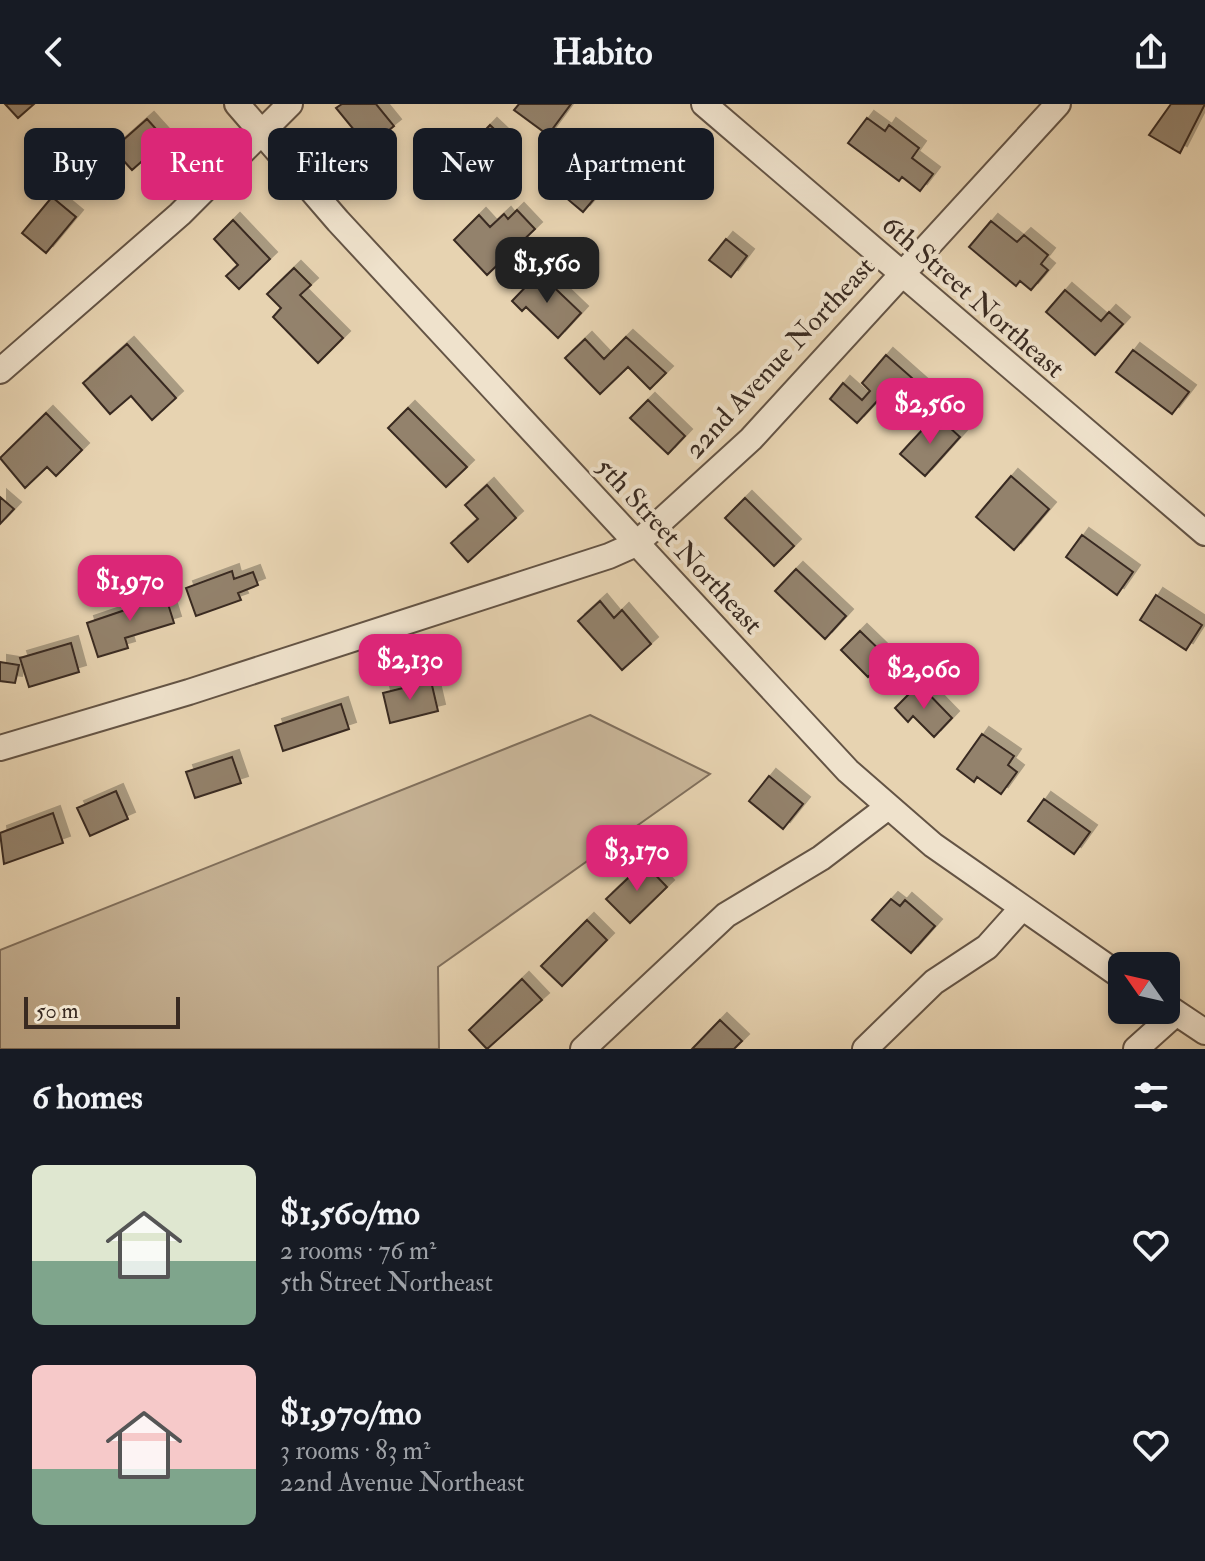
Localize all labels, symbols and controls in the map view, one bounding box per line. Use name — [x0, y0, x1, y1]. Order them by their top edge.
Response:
icon: back — [32, 30, 76, 74]
text: Habito — [552, 30, 653, 75]
icon: share — [1129, 30, 1173, 74]
chip: Buy — [24, 128, 125, 200]
chip: Rent — [141, 128, 252, 200]
chip: Filters — [268, 128, 397, 200]
chip: New — [413, 128, 522, 200]
chip: Apartment — [538, 128, 714, 200]
street label: 6th Street Northeast — [874, 208, 1072, 386]
pin: $1,560 — [482, 237, 612, 305]
text: $1,560 — [513, 247, 581, 279]
street label: 22nd Avenue Northeast — [677, 250, 883, 466]
pin: $2,560 — [865, 378, 995, 446]
text: $2,560 — [894, 388, 966, 420]
street label: 5th Street Northeast — [588, 450, 770, 642]
pin: $1,970 — [65, 555, 195, 623]
text: $1,970 — [96, 565, 164, 597]
pin: $2,130 — [345, 634, 475, 702]
pin: $2,060 — [859, 643, 989, 711]
text: $2,130 — [377, 644, 443, 676]
text: $2,060 — [887, 653, 961, 685]
pin: $3,170 — [572, 825, 702, 893]
text: $3,170 — [604, 835, 670, 867]
north arrow — [1108, 952, 1180, 1024]
map controls — [1108, 952, 1180, 1024]
scale bar — [24, 993, 180, 1029]
text: 50 m — [36, 997, 78, 1025]
icon: filters — [1129, 1075, 1173, 1119]
text: 6 homes — [32, 1076, 143, 1119]
text: $1,560/mo — [280, 1192, 420, 1235]
icon: home — [96, 1197, 192, 1293]
icon: heart — [1129, 1223, 1173, 1267]
text: 2 rooms · 76 m² — [280, 1235, 436, 1267]
text: 5th Street Northeast — [280, 1267, 493, 1299]
text: $1,970/mo — [280, 1392, 421, 1435]
icon: home — [96, 1397, 192, 1493]
icon: heart — [1129, 1423, 1173, 1467]
text: 3 rooms · 83 m² — [280, 1435, 430, 1467]
text: 22nd Avenue Northeast — [280, 1467, 525, 1499]

